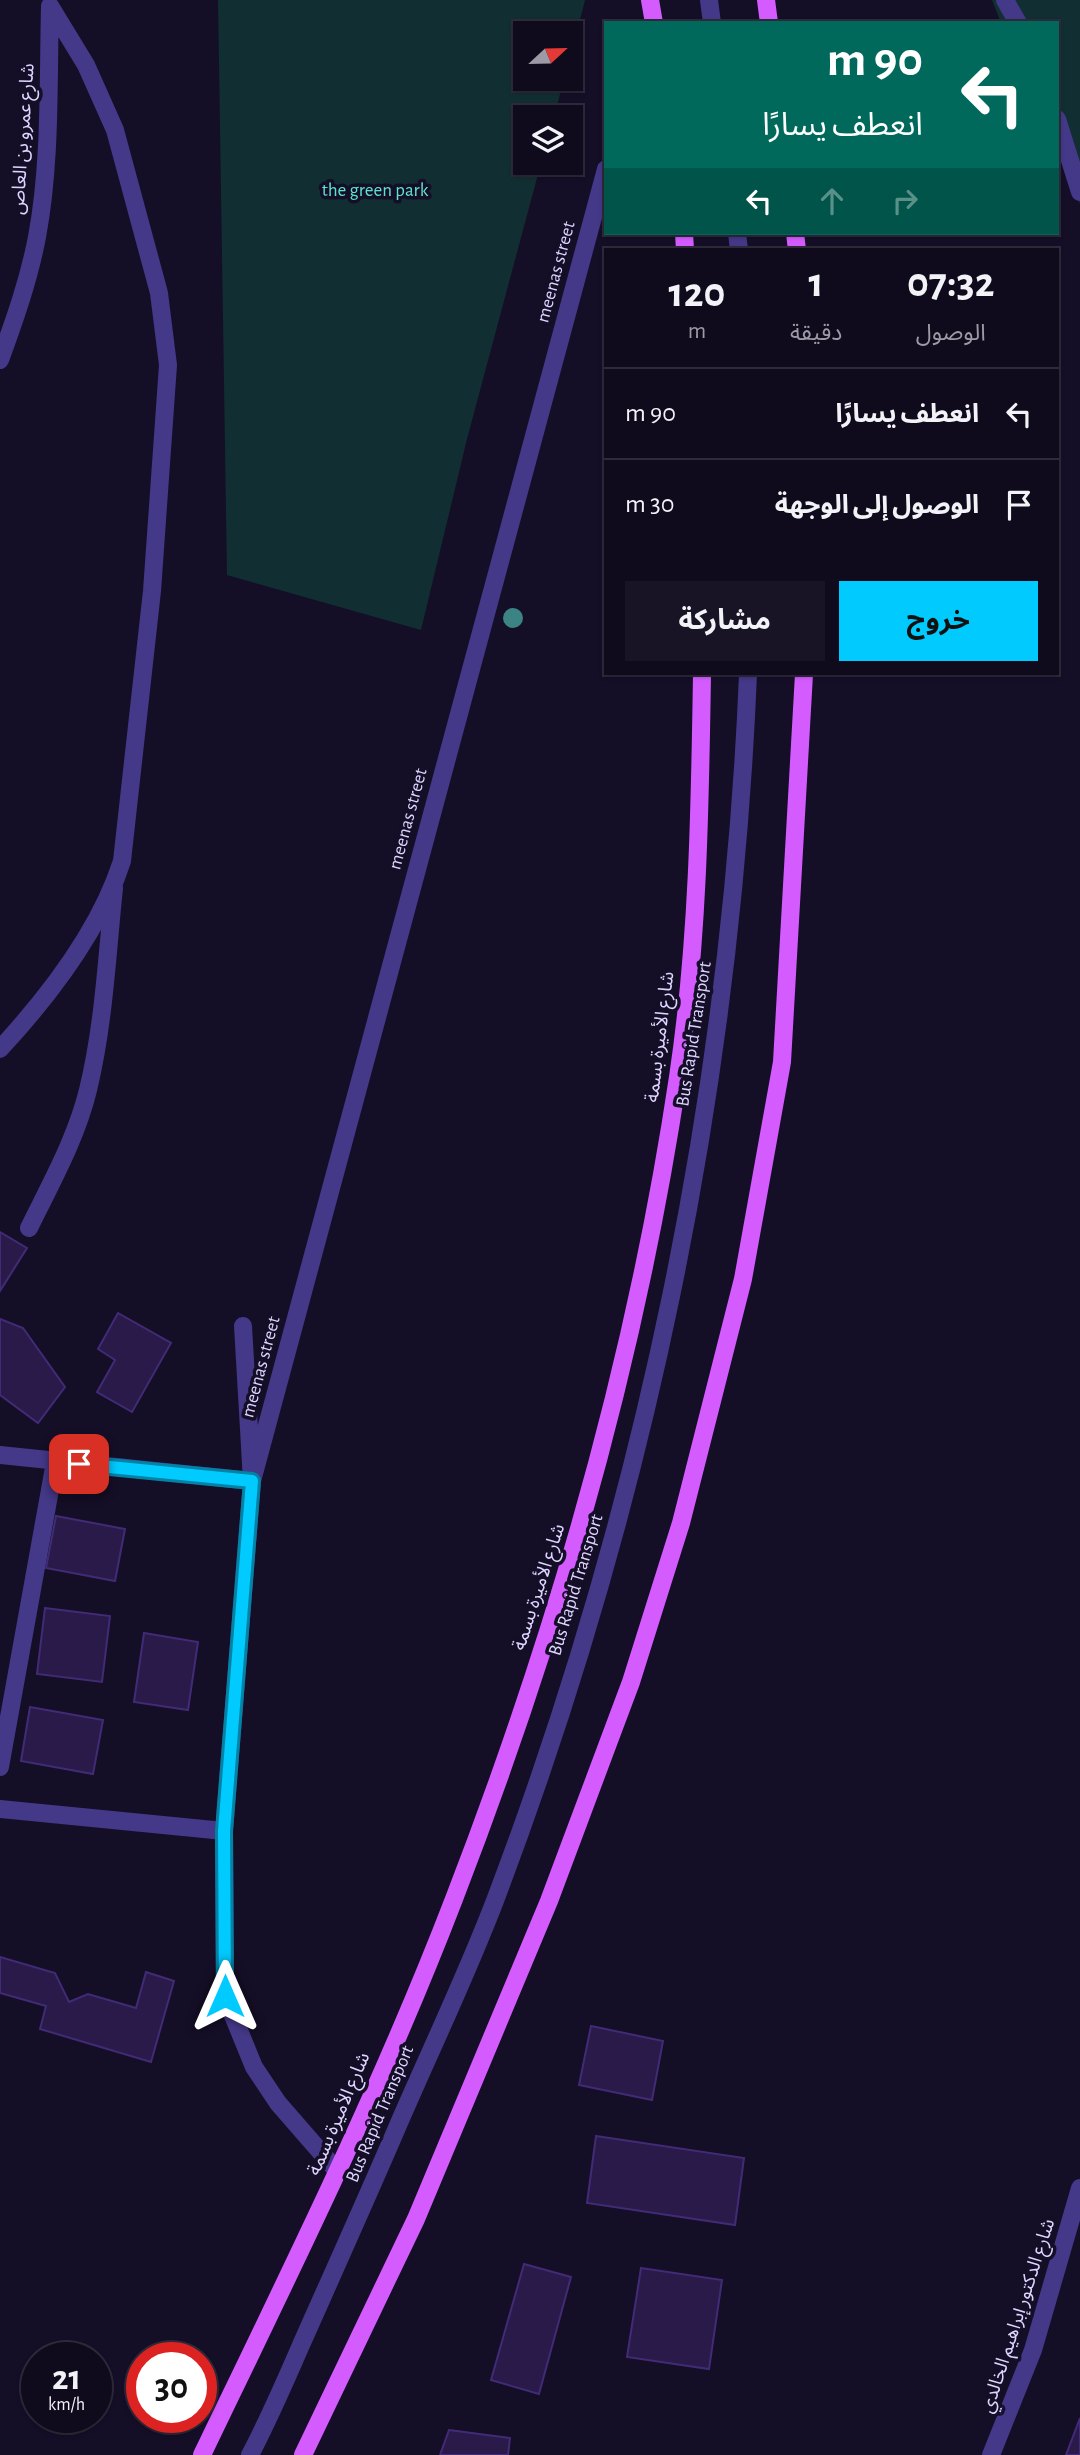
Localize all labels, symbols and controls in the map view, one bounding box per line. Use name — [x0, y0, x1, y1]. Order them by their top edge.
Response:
north arrow — [513, 21, 583, 91]
map controls — [513, 21, 583, 175]
text: 90 m — [827, 36, 923, 85]
icon: left — [947, 49, 1038, 140]
street label: شارع عمرو بن العاص — [8, 63, 41, 216]
button: layers — [513, 105, 583, 175]
text: انعطف يسارًا — [762, 109, 923, 141]
park label: the green park — [322, 181, 429, 200]
icon: left — [740, 182, 778, 220]
icon: ahead — [813, 182, 851, 220]
icon: right — [886, 182, 924, 220]
street label: meenas street — [533, 219, 579, 325]
text: 1 — [809, 262, 824, 304]
text: 07:32 — [907, 262, 994, 304]
text: 120 — [669, 272, 725, 314]
text: m — [688, 320, 706, 343]
text: دقيقة — [790, 322, 842, 345]
text: الوصول — [916, 322, 986, 345]
icon: left — [1000, 395, 1038, 433]
text: 90 m — [625, 400, 676, 426]
text: انعطف يسارًا — [835, 401, 979, 427]
icon: arrive — [1000, 486, 1038, 524]
text: 30 m — [625, 491, 675, 517]
text: الوصول إلى الوجهة — [775, 492, 979, 518]
button: مشاركة — [625, 581, 825, 661]
button: خروج — [839, 581, 1038, 661]
street label: meenas street — [385, 766, 431, 872]
street label: Bus Rapid Transport — [673, 960, 715, 1108]
street label: شارع الأميرة بسمة — [642, 970, 680, 1104]
street label: meenas street — [238, 1314, 284, 1420]
pin — [49, 1434, 109, 1494]
icon: arrive — [60, 1445, 98, 1483]
street label: Bus Rapid Transport — [545, 1512, 607, 1658]
street label: شارع الأميرة بسمة — [509, 1521, 571, 1654]
position arrow — [188, 1959, 262, 2033]
street label: Bus Rapid Transport — [343, 2043, 417, 2185]
street label: شارع الأميرة بسمة — [304, 2049, 376, 2180]
street label: شارع الدكتور إبراهيم الخالدي — [978, 2216, 1063, 2417]
speed limit sign: 30 — [126, 2342, 217, 2433]
text: 21 — [52, 2361, 81, 2396]
text: km/h — [48, 2396, 85, 2414]

